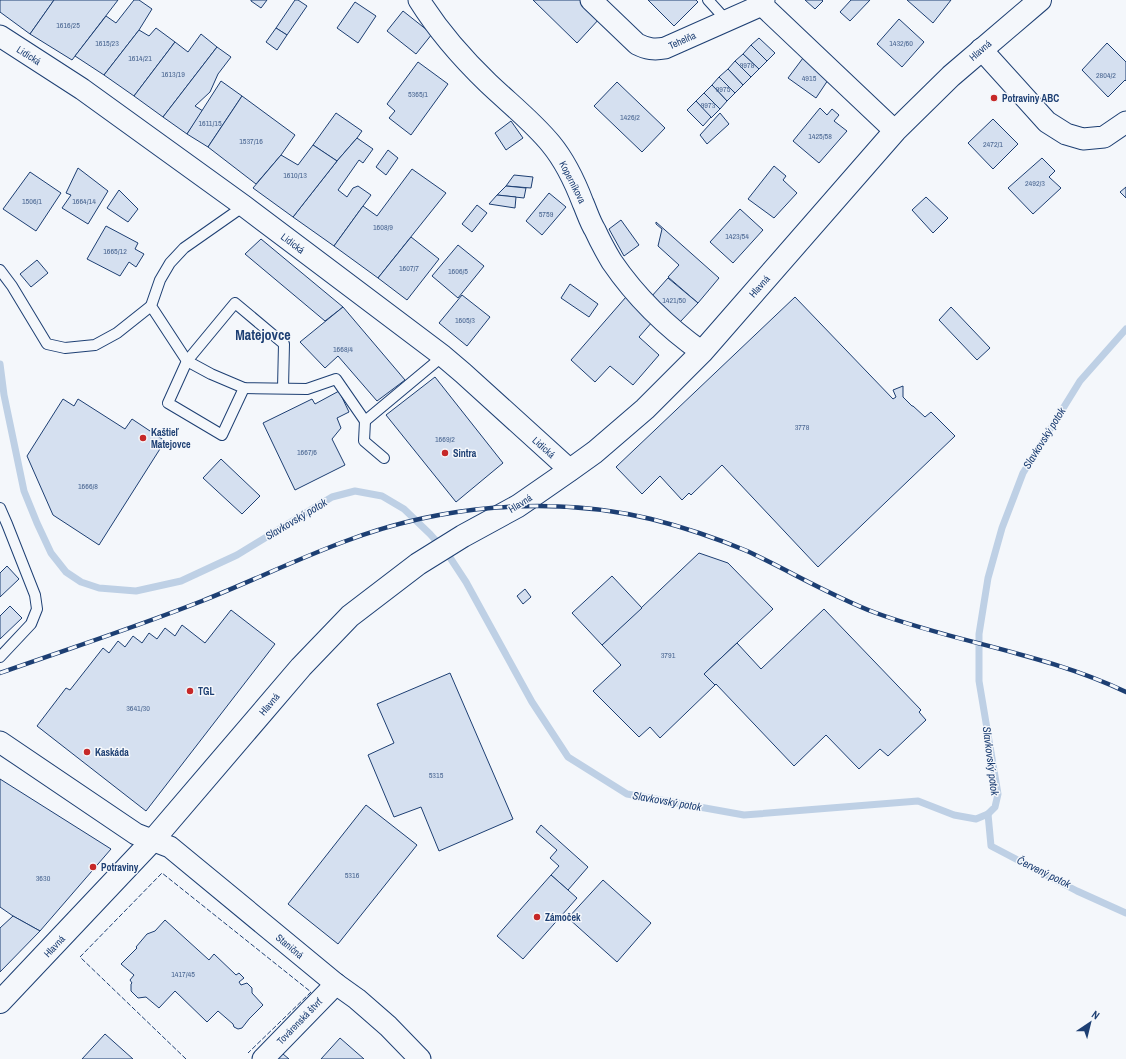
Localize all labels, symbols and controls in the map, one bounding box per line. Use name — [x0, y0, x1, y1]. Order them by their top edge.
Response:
house number: 1616/25 — [56, 20, 80, 30]
street label: Tehelňa — [666, 29, 698, 52]
street label: Hlavná — [966, 37, 995, 64]
house number: 1615/23 — [95, 38, 119, 48]
house number: 1432/60 — [889, 38, 913, 48]
street label: Lidická — [14, 43, 44, 68]
house number: 1614/21 — [128, 53, 152, 63]
house number: 9978 — [740, 60, 755, 70]
house number: 1613/19 — [161, 69, 185, 79]
house number: 2804/2 — [1096, 70, 1116, 80]
house number: 4915 — [802, 73, 817, 83]
house number: 9975 — [716, 84, 731, 94]
house number: 5365/1 — [408, 89, 428, 99]
place label: Potraviny ABC — [1002, 92, 1059, 105]
marker: Potraviny ABC — [989, 93, 999, 103]
house number: 9973 — [701, 100, 716, 110]
house number: 1426/2 — [620, 112, 640, 122]
house number: 1611/15 — [198, 118, 222, 128]
house number: 1425/58 — [808, 131, 832, 141]
house number: 1537/16 — [239, 136, 263, 146]
house number: 2472/1 — [983, 139, 1003, 149]
street label: Koperníkova — [556, 159, 589, 206]
house number: 1610/13 — [283, 170, 307, 180]
house number: 2492/3 — [1025, 178, 1045, 188]
house number: 1506/1 — [22, 196, 42, 206]
house number: 1664/14 — [72, 196, 96, 206]
house number: 5759 — [539, 209, 554, 219]
house number: 1608/9 — [373, 222, 393, 232]
street label: Lidická — [278, 230, 308, 257]
house number: 1423/54 — [725, 231, 749, 241]
house number: 1665/12 — [103, 246, 127, 256]
house number: 1607/7 — [399, 263, 419, 273]
house number: 1606/5 — [448, 266, 468, 276]
street label: Hlavná — [746, 272, 773, 300]
house number: 1421/50 — [662, 295, 686, 305]
house number: 1605/3 — [455, 315, 475, 325]
district label: Matejovce — [235, 326, 291, 344]
house number: 1668/4 — [333, 344, 353, 354]
water label: Slavkovský potok — [1020, 404, 1069, 471]
house number: 3778 — [795, 422, 810, 432]
place label: Kaštieľ Matejovce — [151, 426, 191, 451]
marker: Kaštieľ Matejovce — [138, 433, 148, 443]
house number: 1669/2 — [435, 434, 455, 444]
street label: Lidická — [529, 434, 558, 461]
house number: 1667/6 — [297, 447, 317, 457]
place label: Sintra — [453, 447, 477, 460]
marker: Sintra — [440, 448, 450, 458]
house number: 1666/8 — [78, 481, 98, 491]
street label: Hlavná — [506, 491, 535, 516]
water label: Slavkovský potok — [263, 495, 330, 543]
house number: 3791 — [661, 650, 676, 660]
place label: TGL — [198, 685, 214, 698]
marker: TGL — [185, 686, 195, 696]
street label: Hlavná — [256, 690, 283, 718]
house number: 3641/30 — [126, 703, 150, 713]
water label: Slavkovský potok — [980, 726, 1002, 797]
place label: Kaskáda — [95, 746, 129, 759]
marker: Kaskáda — [82, 747, 92, 757]
house number: 5315 — [429, 770, 444, 780]
water label: Slavkovský potok — [631, 788, 703, 814]
water label: Červený potok — [1015, 853, 1074, 891]
place label: Potraviny — [101, 861, 139, 874]
marker: Potraviny — [88, 862, 98, 872]
house number: 5316 — [345, 870, 360, 880]
house number: 3630 — [36, 873, 51, 883]
place label: Zámoček — [545, 911, 581, 924]
marker: Zámoček — [532, 912, 542, 922]
street label: Staničná — [273, 931, 307, 962]
street label: Hlavná — [41, 932, 68, 960]
house number: 1417/45 — [171, 969, 195, 979]
street label: Továrenská štvrť — [274, 995, 325, 1047]
north arrow — [1070, 1003, 1110, 1043]
text: N — [1089, 1007, 1102, 1022]

